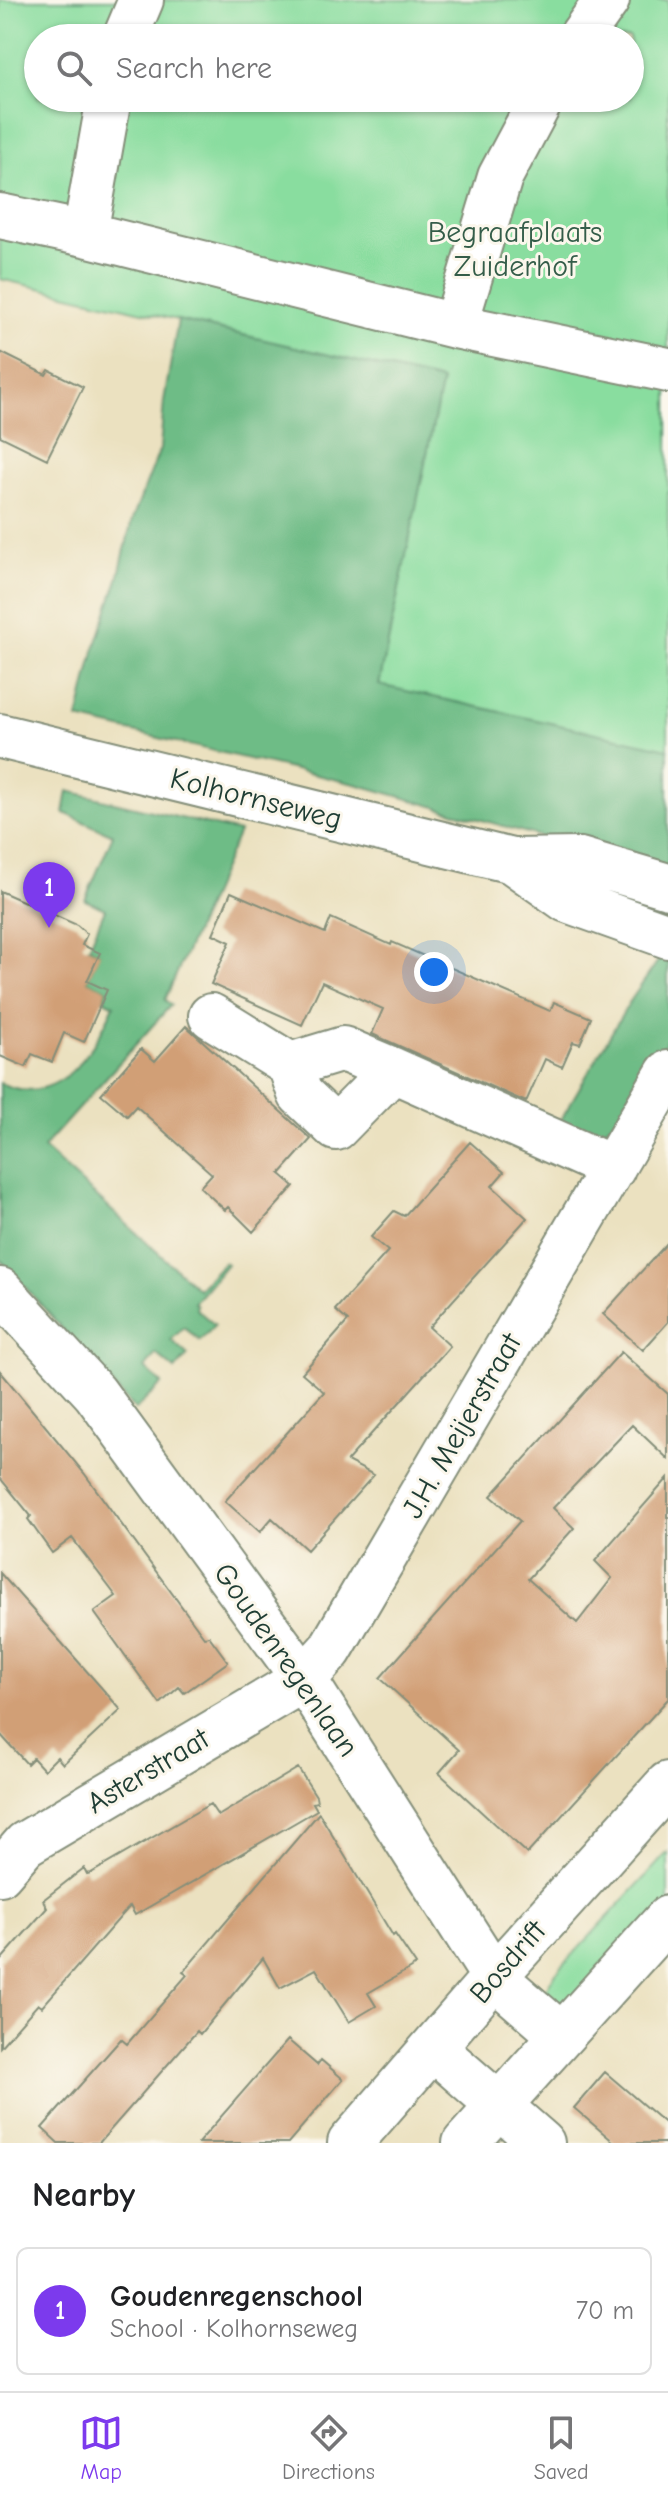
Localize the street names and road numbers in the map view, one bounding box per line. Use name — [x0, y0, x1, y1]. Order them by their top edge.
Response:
street label: Kolhornseweg — [167, 761, 345, 837]
street label: J.H. Meijerstraat — [395, 1326, 530, 1525]
street label: Goudenregenlaan — [206, 1556, 366, 1764]
street label: Asterstraat — [80, 1720, 217, 1821]
street label: Bosdrift — [463, 1912, 554, 2011]

